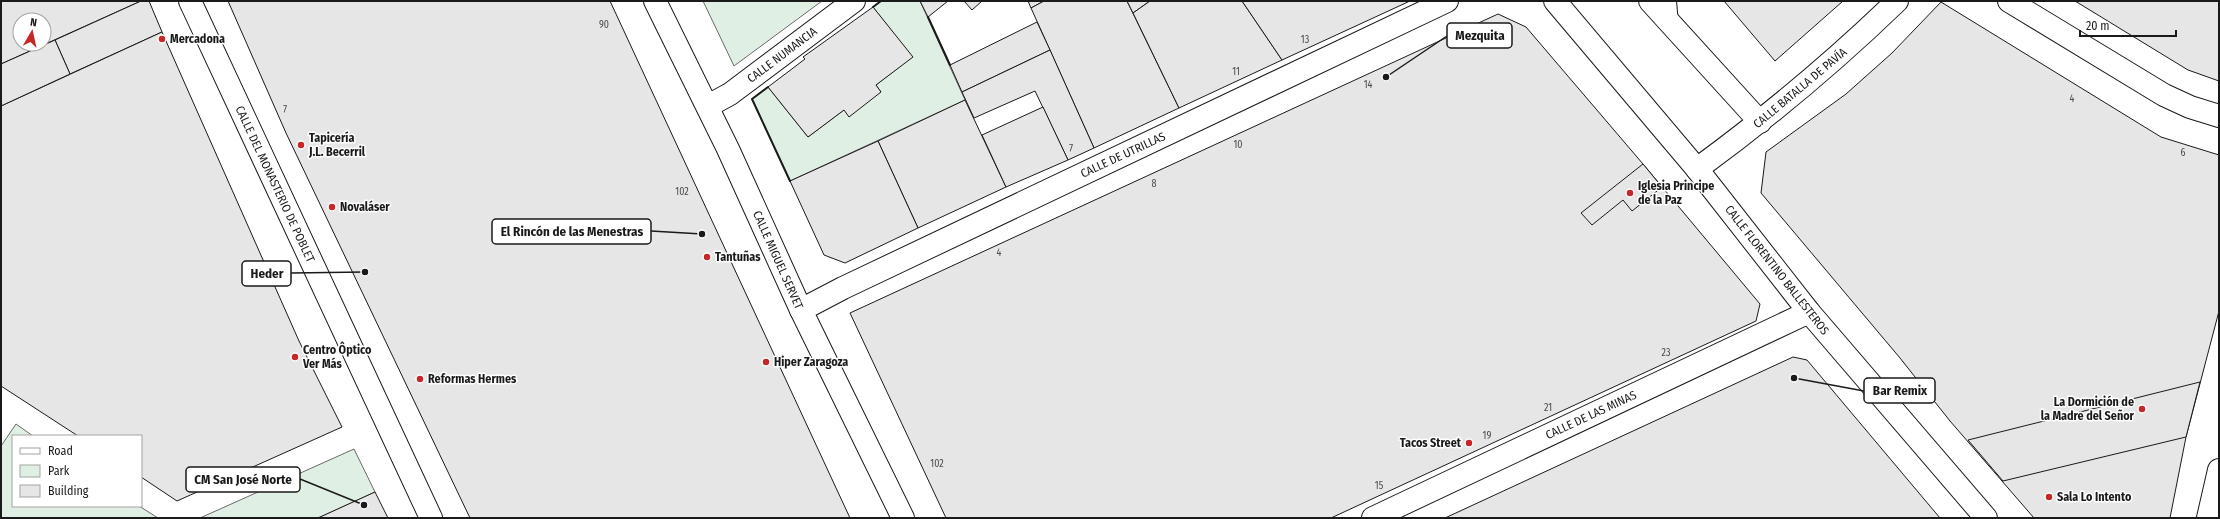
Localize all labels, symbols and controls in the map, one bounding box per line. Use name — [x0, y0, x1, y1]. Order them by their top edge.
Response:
north arrow — [12, 12, 52, 52]
scale bar — [2080, 12, 2176, 38]
text: N — [29, 16, 38, 30]
house number: 90 — [599, 19, 609, 31]
text: 20 m — [2086, 19, 2110, 33]
callout: Mezquita — [1447, 23, 1512, 48]
street label: CALLE NUMANCIA — [744, 24, 820, 86]
text: Mezquita — [1455, 28, 1505, 43]
place label: Mercadona — [170, 32, 225, 46]
marker: Mercadona — [157, 34, 167, 44]
house number: 13 — [1301, 34, 1310, 46]
street label: CALLE BATALLA DE PAVÍA — [1750, 44, 1850, 131]
house number: 11 — [1232, 66, 1240, 78]
house number: 14 — [1364, 79, 1373, 91]
house number: 4 — [2070, 93, 2075, 105]
street label: CALLE DEL MONASTERIO DE POBLET — [233, 104, 318, 265]
house number: 7 — [283, 104, 287, 116]
street label: CALLE DE UTRILLAS — [1078, 129, 1168, 181]
place label: Tapicería J.L. Becerril — [308, 131, 366, 159]
house number: 10 — [1233, 139, 1243, 151]
marker: Tapicería J.L. Becerril — [296, 140, 306, 150]
house number: 7 — [1069, 143, 1073, 155]
house number: 6 — [2181, 147, 2186, 159]
house number: 8 — [1152, 178, 1157, 190]
place label: Iglesia Principe de la Paz — [1638, 179, 1714, 207]
house number: 102 — [675, 186, 689, 198]
marker: Iglesia Principe de la Paz — [1625, 188, 1635, 198]
place label: Novaláser — [340, 200, 390, 214]
marker: Novaláser — [327, 202, 337, 212]
street label: CALLE FLORENTINO BALLESTEROS — [1722, 202, 1832, 338]
street label: CALLE MIGUEL SERVET — [750, 209, 806, 312]
callout: El Rincón de las Menestras — [492, 219, 651, 244]
text: El Rincón de las Menestras — [501, 224, 644, 239]
house number: 4 — [997, 247, 1002, 259]
place label: Tantuñas — [715, 250, 761, 264]
marker: Tantuñas — [702, 252, 712, 262]
callout: Heder — [242, 261, 291, 286]
text: Heder — [251, 266, 284, 281]
place label: Centro Ôptico Ver Más — [302, 341, 372, 371]
house number: 23 — [1662, 347, 1671, 359]
marker: Centro Ôptico Ver Más — [290, 352, 300, 362]
place label: Hiper Zaragoza — [774, 355, 848, 369]
marker: Hiper Zaragoza — [761, 357, 771, 367]
place label: Reformas Hermes — [428, 372, 517, 386]
marker: Reformas Hermes — [415, 374, 425, 384]
callout: Bar Remix — [1864, 378, 1935, 403]
text: Bar Remix — [1873, 383, 1928, 398]
street label: CALLE DE LAS MINAS — [1543, 388, 1639, 442]
place label: La Dormición de la Madre del Señor — [2041, 395, 2135, 423]
house number: 21 — [1544, 402, 1552, 414]
marker: La Dormición de la Madre del Señor — [2137, 404, 2147, 414]
house number: 19 — [1483, 430, 1492, 442]
legend — [12, 435, 142, 507]
place label: Tacos Street — [1400, 436, 1462, 450]
marker: Tacos Street — [1464, 438, 1474, 448]
text: Road — [48, 444, 73, 458]
house number: 102 — [930, 458, 944, 470]
text: Park — [48, 464, 70, 478]
callout: CM San José Norte — [186, 467, 300, 492]
text: CM San José Norte — [194, 472, 292, 487]
house number: 15 — [1375, 480, 1384, 492]
text: Building — [48, 484, 89, 498]
place label: Sala Lo Intento — [2057, 490, 2132, 504]
marker: Sala Lo Intento — [2044, 492, 2054, 502]

